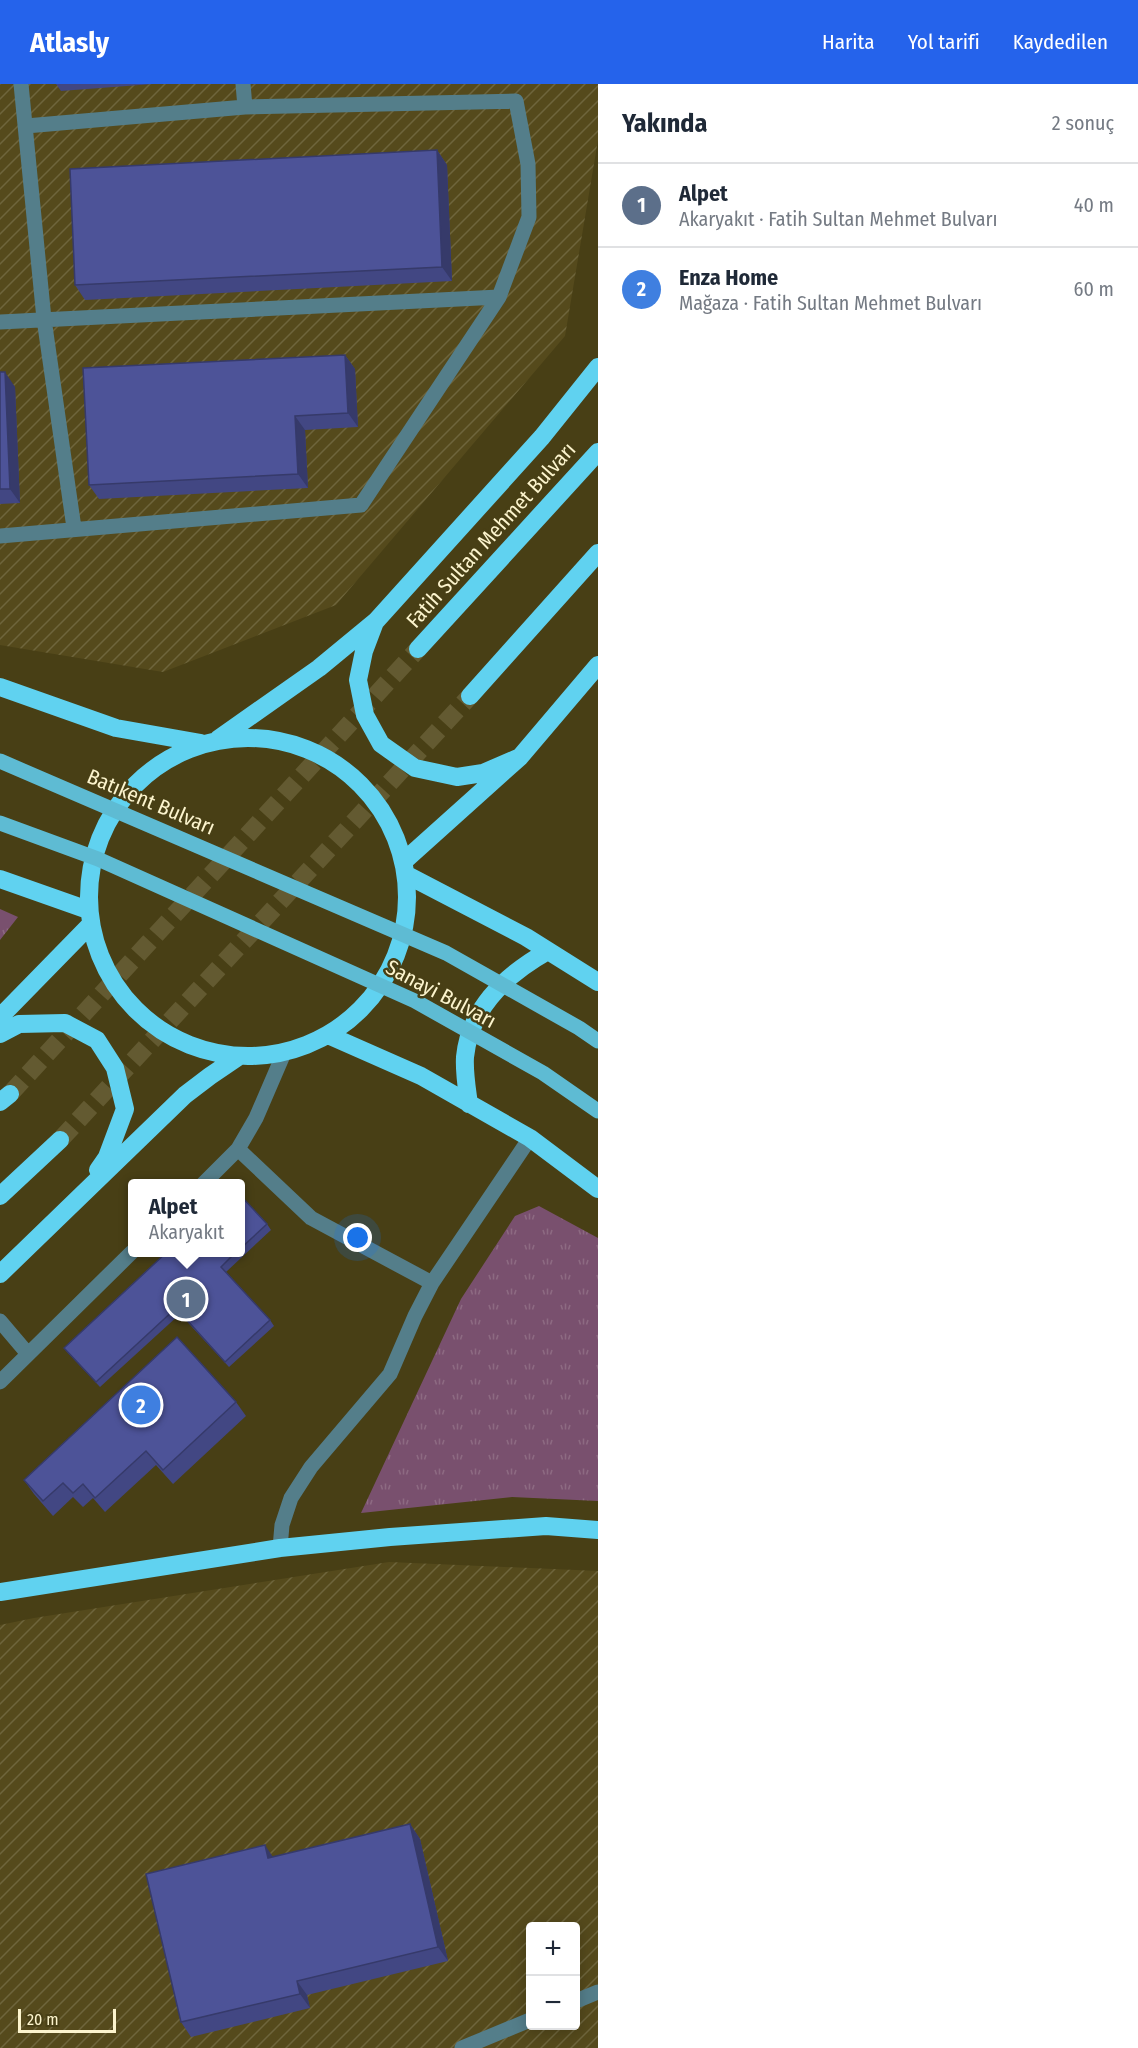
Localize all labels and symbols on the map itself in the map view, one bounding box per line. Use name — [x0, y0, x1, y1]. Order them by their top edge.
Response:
street label: Fatih Sultan Mehmet Bulvarı — [401, 437, 581, 633]
street label: Batıkent Bulvarı — [83, 763, 219, 841]
street label: Sanayi Bulvarı — [381, 954, 501, 1034]
your location — [343, 1223, 372, 1252]
pin: 1 — [166, 1276, 206, 1322]
pin: 2 — [122, 1382, 160, 1428]
scale bar — [18, 2006, 116, 2034]

